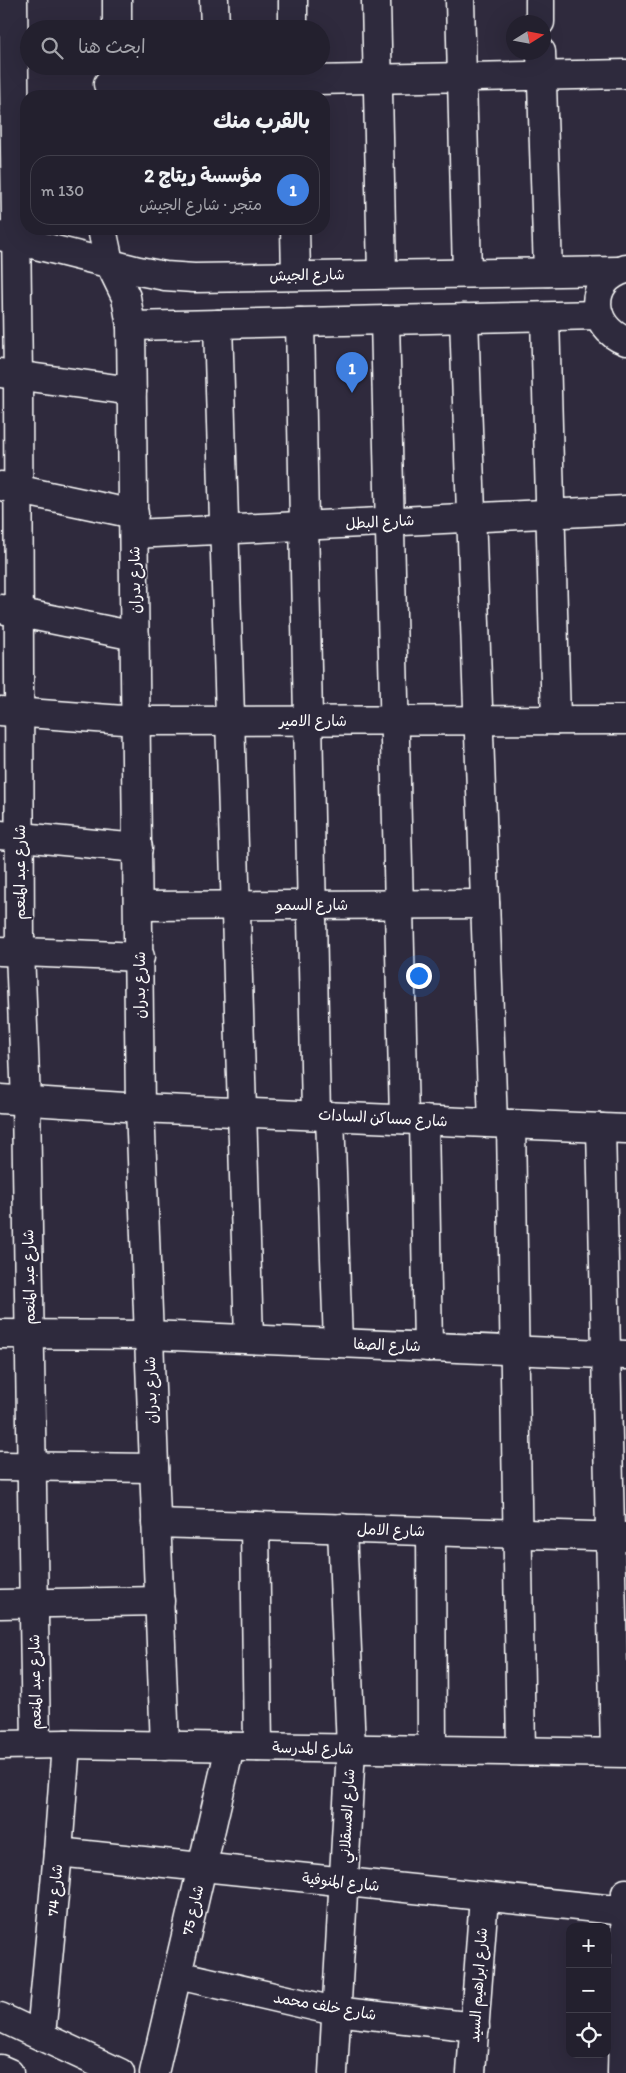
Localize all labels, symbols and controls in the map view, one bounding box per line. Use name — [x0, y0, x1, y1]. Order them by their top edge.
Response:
north arrow — [506, 15, 551, 60]
search box — [20, 20, 330, 75]
icon: search — [38, 34, 66, 62]
text: ابحث هنا — [78, 35, 146, 58]
text: بالقرب منك — [213, 108, 310, 133]
text: مؤسسة ريتاچ 2 — [144, 164, 262, 187]
text: 130 m — [41, 181, 84, 200]
text: 1 — [289, 181, 297, 200]
text: متجر · شارع الجيش — [139, 195, 262, 214]
street label: شارع الجيش — [269, 265, 345, 286]
pin: 1 — [336, 352, 368, 393]
street label: شارع البطل — [345, 511, 415, 534]
street label: شارع بدران — [125, 546, 146, 614]
street label: شارع الامير — [278, 712, 347, 731]
street label: شارع عبد المنعم — [11, 824, 32, 920]
street label: شارع السمو — [275, 896, 348, 915]
street label: شارع بدران — [131, 951, 150, 1019]
your location — [406, 963, 432, 989]
street label: شارع مساكن السادات — [318, 1106, 448, 1131]
street label: شارع عبد المنعم — [19, 1229, 42, 1325]
street label: شارع الصفا — [353, 1335, 421, 1356]
street label: شارع بدران — [141, 1356, 162, 1424]
street label: شارع الامل — [357, 1520, 425, 1541]
street label: شارع عبد المنعم — [25, 1634, 48, 1730]
street label: شارع المدرسة — [272, 1738, 354, 1759]
street label: شارع العسقلاني — [336, 1768, 362, 1864]
street label: شارع 74 — [44, 1863, 67, 1917]
street label: شارع المنوفية — [301, 1869, 381, 1896]
street label: شارع 75 — [178, 1883, 208, 1937]
map controls — [566, 1923, 611, 2058]
button: + — [566, 1923, 611, 1968]
street label: شارع ابراهيم السيد — [465, 1927, 494, 2043]
button: − — [566, 1968, 611, 2013]
street label: شارع خلف محمد — [272, 1988, 378, 2025]
button: locate — [566, 2013, 611, 2058]

